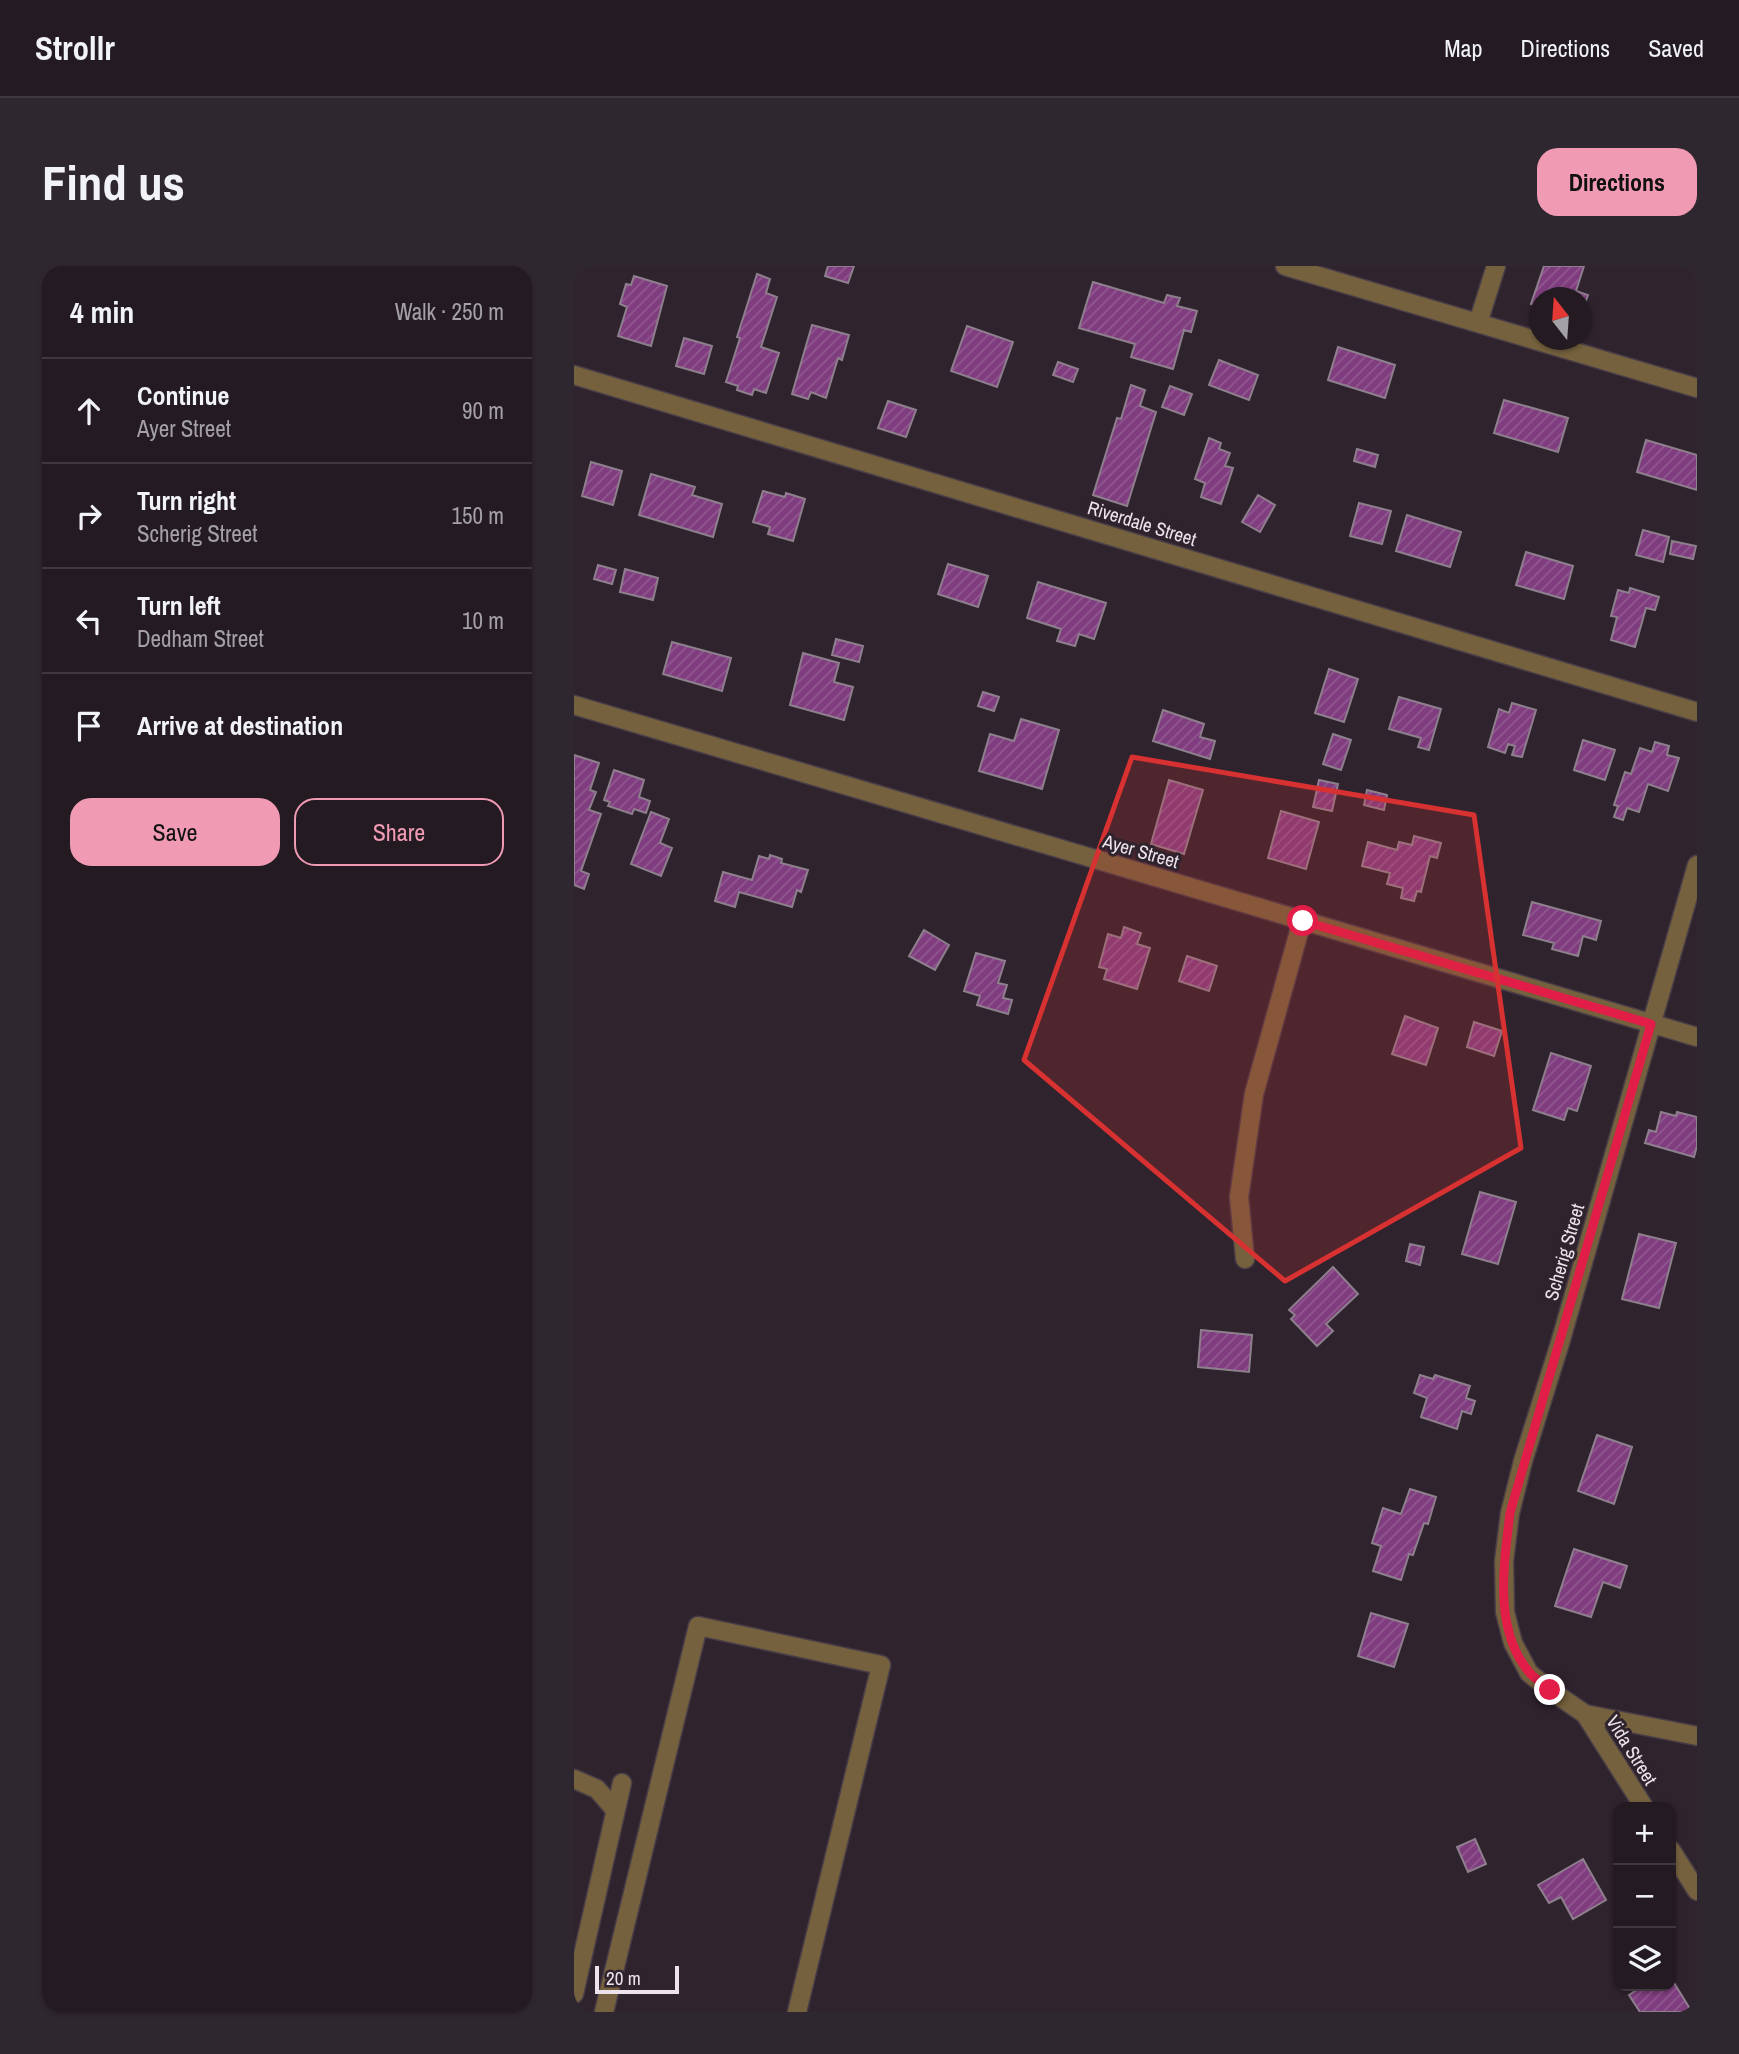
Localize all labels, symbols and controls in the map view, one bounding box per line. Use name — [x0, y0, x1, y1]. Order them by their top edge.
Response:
text: Strollr — [35, 26, 115, 70]
text: Map — [1444, 32, 1482, 64]
text: Directions — [1520, 32, 1610, 64]
text: Saved — [1648, 32, 1704, 64]
button: Directions — [1537, 148, 1697, 216]
text: Find us — [42, 149, 185, 215]
north arrow — [1529, 287, 1592, 350]
text: 4 min — [70, 292, 134, 332]
text: Walk · 250 m — [395, 296, 504, 327]
text: Continue — [137, 378, 229, 413]
icon: ahead — [70, 392, 108, 430]
text: 90 m — [462, 395, 504, 426]
text: Ayer Street — [137, 413, 231, 444]
text: Turn right — [137, 483, 236, 518]
street label: Riverdale Street — [1084, 494, 1200, 552]
icon: right — [70, 497, 108, 535]
text: 150 m — [452, 500, 504, 531]
text: Scherig Street — [137, 518, 258, 549]
text: Turn left — [137, 588, 221, 623]
icon: left — [70, 602, 108, 640]
text: 10 m — [462, 605, 504, 636]
text: Dedham Street — [137, 623, 264, 654]
icon: arrive — [70, 707, 108, 745]
text: Arrive at destination — [137, 708, 343, 743]
button: Save — [70, 798, 280, 866]
button: Share — [294, 798, 504, 866]
street label: Ayer Street — [1099, 828, 1183, 874]
route start — [1287, 905, 1318, 936]
street label: Scherig Street — [1538, 1200, 1590, 1303]
route end — [1534, 1674, 1565, 1705]
street label: Vida Street — [1600, 1710, 1664, 1790]
map controls — [1613, 1802, 1676, 1991]
button: + — [1613, 1802, 1676, 1865]
button: − — [1613, 1865, 1676, 1928]
button: layers — [1613, 1928, 1676, 1991]
scale bar — [595, 1963, 679, 1995]
text: 20 m — [606, 1965, 641, 1991]

